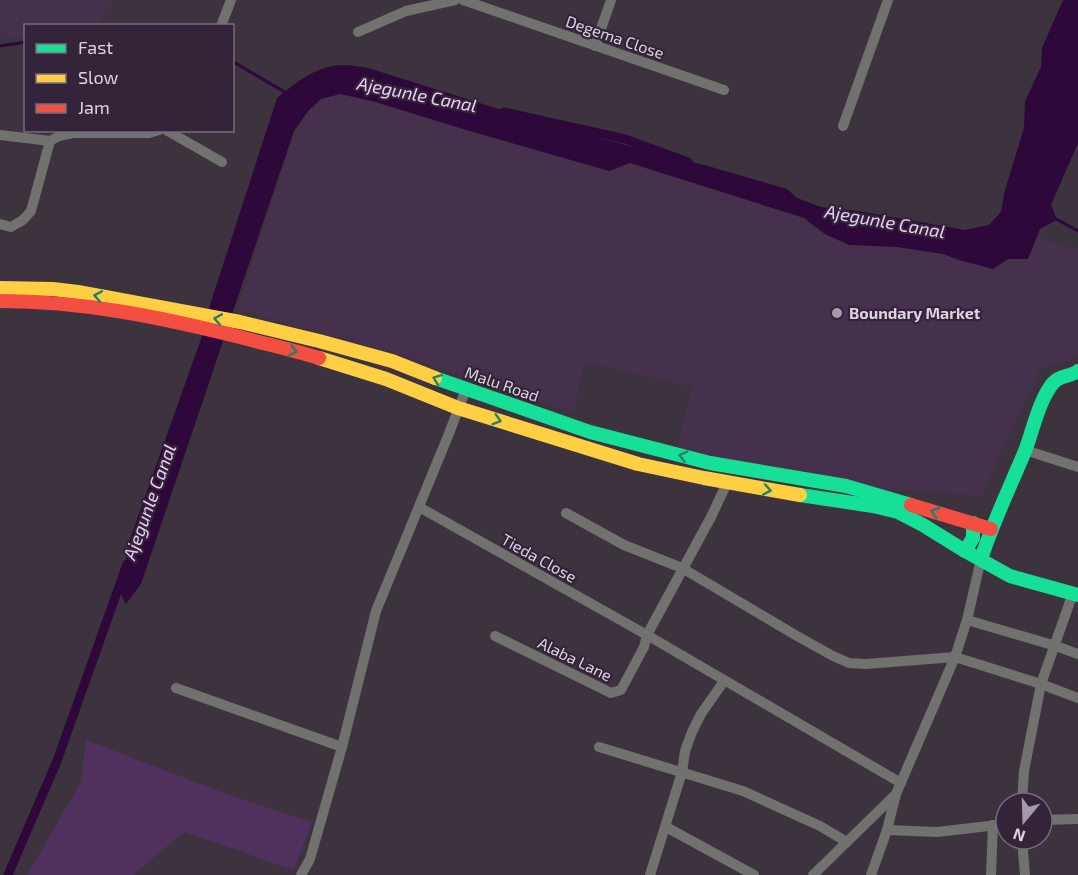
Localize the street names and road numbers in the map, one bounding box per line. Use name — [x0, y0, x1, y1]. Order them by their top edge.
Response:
street label: Degema Close — [564, 11, 667, 62]
street label: Malu Road — [463, 362, 542, 405]
street label: Tieda Close — [498, 529, 580, 586]
street label: Alaba Lane — [535, 633, 615, 685]

